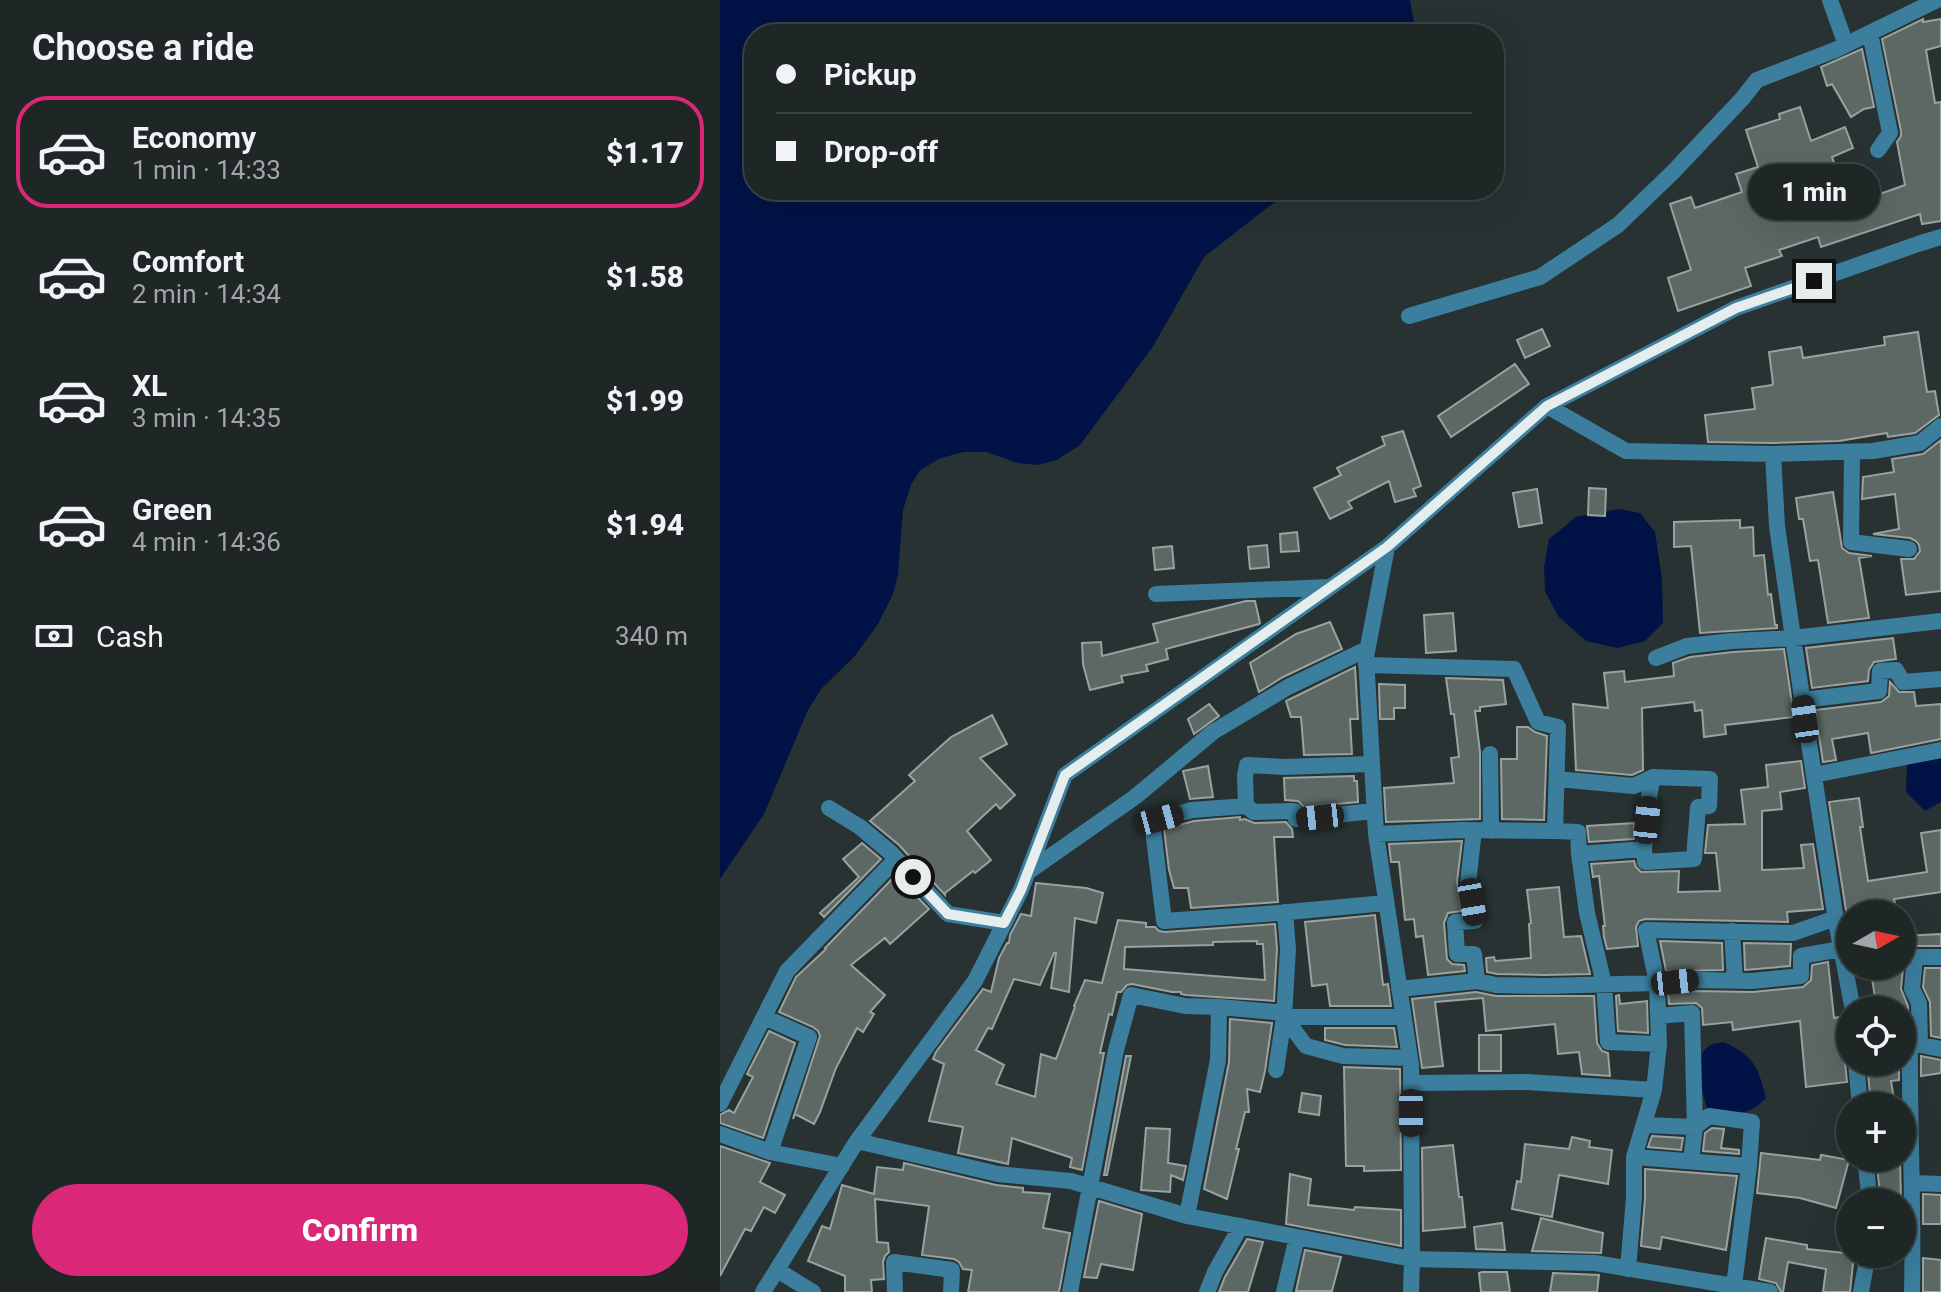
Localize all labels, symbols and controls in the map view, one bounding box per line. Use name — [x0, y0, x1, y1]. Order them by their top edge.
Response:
text: Choose a ride — [32, 27, 254, 69]
text: Pickup — [824, 57, 917, 92]
icon: car — [36, 116, 108, 188]
text: Economy — [132, 120, 256, 155]
text: Drop-off — [824, 134, 938, 169]
text: $1.17 — [606, 135, 684, 170]
text: 1 min · 14:33 — [132, 155, 281, 185]
callout: 1 min — [1748, 165, 1880, 221]
text: 1 min — [1781, 177, 1847, 207]
icon: car — [36, 240, 108, 312]
text: Comfort — [132, 244, 244, 279]
text: $1.58 — [606, 259, 684, 294]
route end — [1796, 263, 1832, 299]
text: 2 min · 14:34 — [132, 279, 281, 309]
icon: car — [36, 364, 108, 436]
text: XL — [132, 368, 167, 403]
text: $1.99 — [606, 383, 684, 418]
text: 3 min · 14:35 — [132, 403, 281, 433]
icon: car — [36, 488, 108, 560]
text: Green — [132, 492, 212, 527]
text: $1.94 — [606, 507, 684, 542]
text: 4 min · 14:36 — [132, 527, 281, 557]
icon: cash — [32, 614, 76, 658]
text: Cash — [96, 619, 164, 654]
text: 340 m — [615, 621, 688, 651]
car — [1790, 694, 1820, 744]
car — [1633, 795, 1661, 845]
car — [1134, 801, 1186, 837]
car — [1295, 803, 1345, 831]
route start — [895, 859, 931, 895]
car — [1456, 876, 1488, 928]
north arrow — [1836, 900, 1916, 980]
map controls — [1836, 900, 1916, 1268]
car — [1650, 968, 1700, 996]
button: locate — [1836, 996, 1916, 1076]
car — [1399, 1089, 1423, 1137]
button: + — [1836, 1092, 1916, 1172]
button: Confirm — [32, 1184, 688, 1276]
button: − — [1836, 1188, 1916, 1268]

